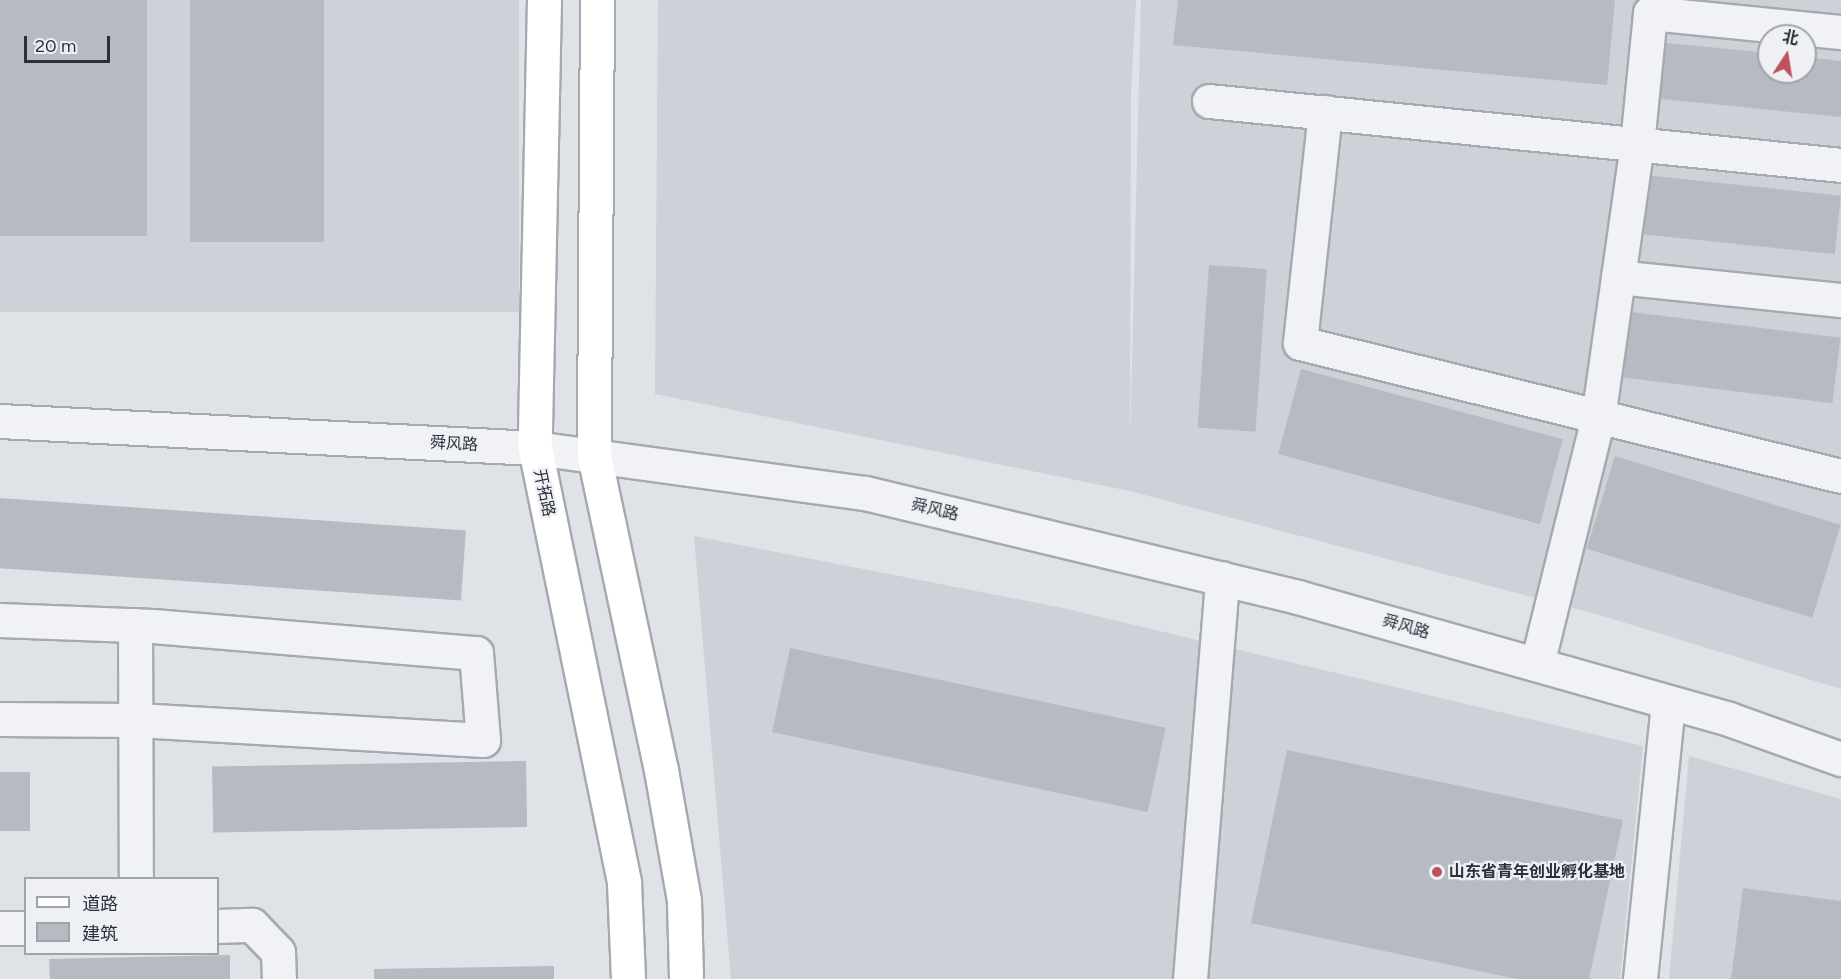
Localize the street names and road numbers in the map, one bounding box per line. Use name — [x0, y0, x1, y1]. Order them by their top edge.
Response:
street label: 舜风路 — [430, 433, 478, 455]
street label: 开拓路 — [530, 468, 558, 518]
street label: 舜风路 — [909, 495, 961, 525]
street label: 舜风路 — [1380, 611, 1432, 643]

